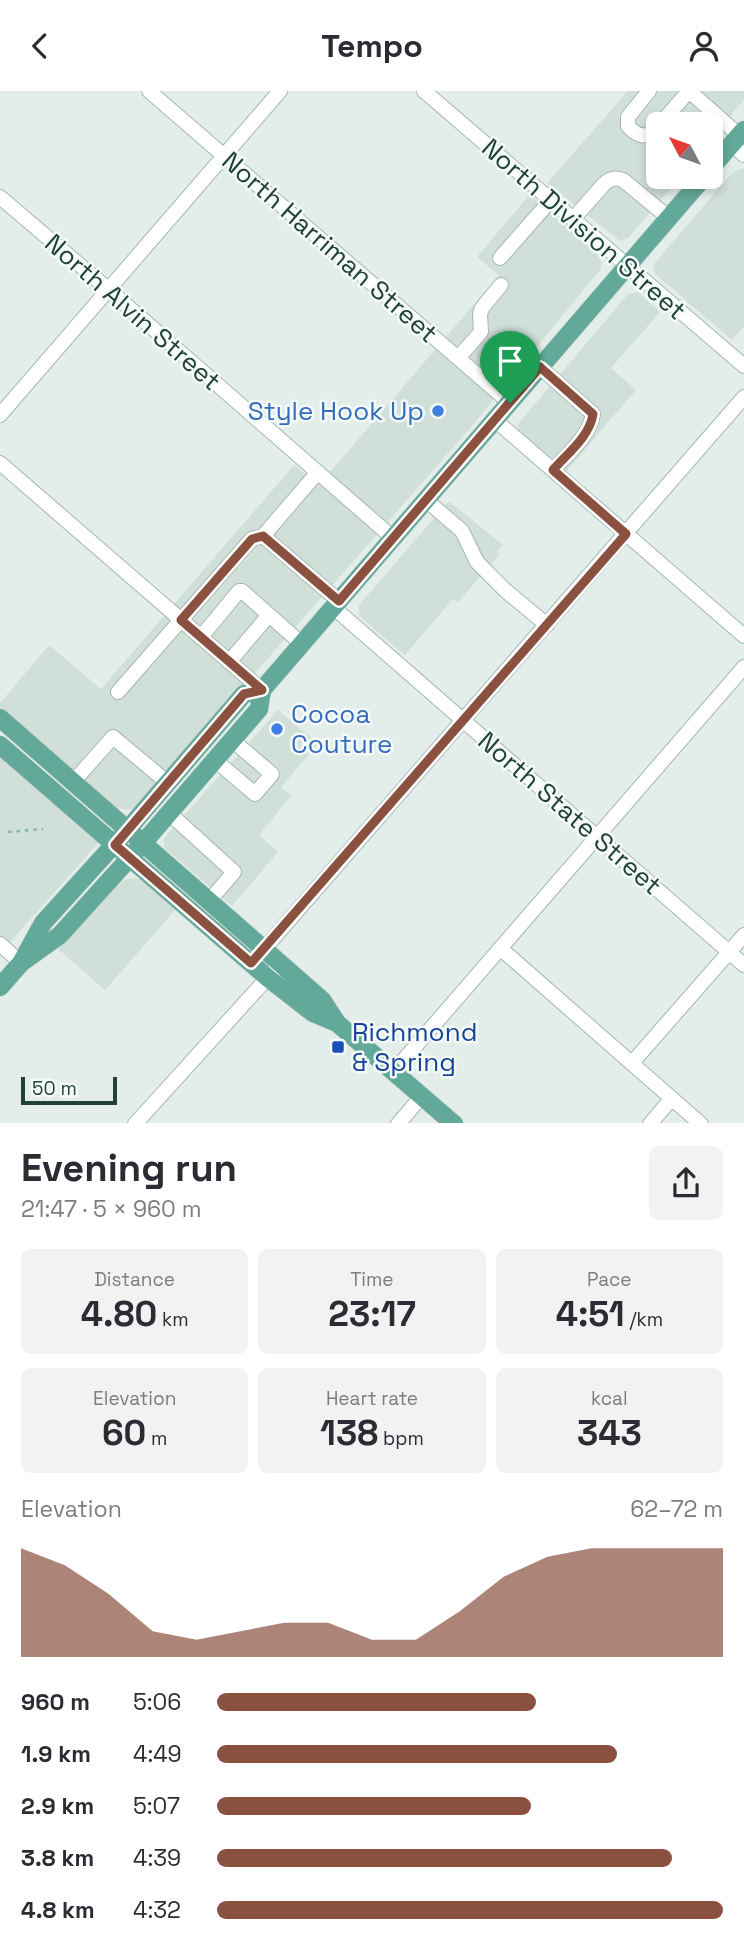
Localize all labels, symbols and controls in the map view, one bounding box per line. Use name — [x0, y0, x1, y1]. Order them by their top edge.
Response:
text: Tempo — [321, 26, 423, 66]
icon: back — [21, 27, 59, 65]
icon: person — [685, 27, 723, 65]
north arrow — [646, 112, 723, 189]
map controls — [646, 112, 723, 189]
street label: North Division Street — [475, 131, 693, 327]
street label: North Harriman Street — [215, 144, 445, 350]
street label: North Alvin Street — [38, 226, 228, 398]
pin — [480, 331, 540, 403]
icon: arrive — [491, 342, 529, 380]
place label: Style Hook Up — [248, 394, 424, 428]
marker: Style Hook Up — [430, 403, 446, 419]
place label: Cocoa Couture — [291, 697, 392, 761]
marker: Cocoa Couture — [269, 721, 285, 737]
street label: North State Street — [471, 724, 669, 902]
place label: Richmond & Spring — [352, 1015, 477, 1079]
marker: Richmond & Spring — [330, 1039, 346, 1055]
scale bar — [21, 1075, 117, 1106]
text: 50 m — [32, 1076, 77, 1101]
text: Evening run — [21, 1144, 237, 1192]
button: share — [649, 1146, 723, 1220]
text: 21:47 · 5 × 960 m — [21, 1194, 201, 1224]
text: Distance — [94, 1267, 175, 1292]
text: Time — [350, 1267, 394, 1292]
text: Pace — [587, 1267, 632, 1292]
text: 4.80 — [81, 1292, 157, 1336]
text: 23:17 — [328, 1292, 416, 1336]
text: 4:51 — [556, 1292, 625, 1336]
text: km — [157, 1307, 189, 1332]
text: /km — [625, 1307, 663, 1332]
text: Elevation — [93, 1386, 176, 1411]
text: Heart rate — [326, 1386, 418, 1411]
text: kcal — [591, 1386, 628, 1411]
text: 60 — [102, 1411, 146, 1455]
text: 138 — [320, 1411, 378, 1455]
text: 343 — [577, 1411, 642, 1455]
text: m — [146, 1426, 167, 1451]
text: bpm — [378, 1426, 424, 1451]
text: Elevation — [21, 1494, 122, 1524]
text: 62–72 m — [630, 1494, 723, 1524]
text: 960 m — [21, 1687, 90, 1717]
text: 5:06 — [133, 1687, 181, 1717]
text: 1.9 km — [21, 1739, 91, 1769]
text: 4:49 — [133, 1739, 182, 1769]
text: 2.9 km — [21, 1791, 94, 1821]
text: 5:07 — [133, 1791, 180, 1821]
text: 3.8 km — [21, 1843, 94, 1873]
text: 4:39 — [133, 1843, 181, 1873]
text: 4.8 km — [21, 1895, 95, 1925]
text: 4:32 — [133, 1895, 181, 1925]

